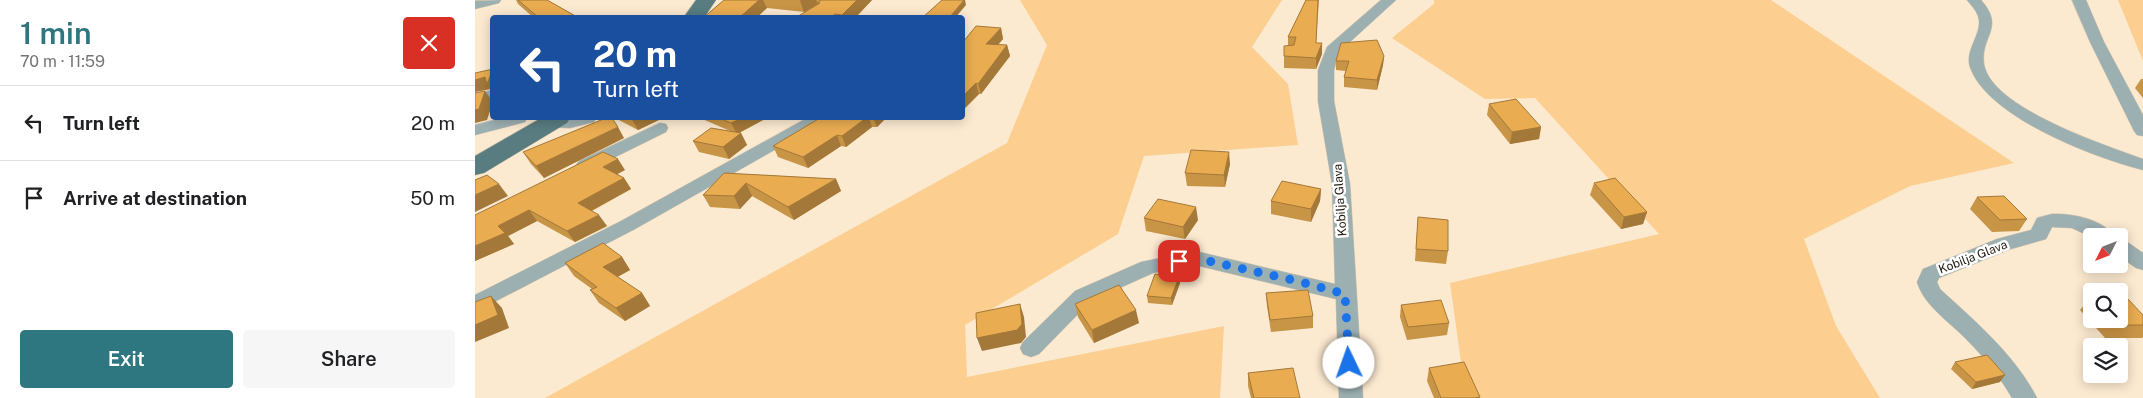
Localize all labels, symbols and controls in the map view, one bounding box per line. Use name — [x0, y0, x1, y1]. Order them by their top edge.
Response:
text: 1 min — [20, 15, 91, 51]
button: close — [403, 17, 455, 69]
text: 20 m — [593, 34, 677, 75]
icon: left — [510, 35, 575, 100]
text: 70 m · 11:59 — [20, 52, 105, 71]
text: Turn left — [593, 76, 679, 102]
icon: left — [20, 109, 48, 137]
text: Turn left — [63, 112, 140, 134]
text: 20 m — [411, 112, 455, 134]
street label: Kobilja Glava — [1330, 163, 1350, 237]
icon: arrive — [20, 184, 48, 212]
text: Arrive at destination — [63, 187, 247, 209]
text: 50 m — [410, 187, 455, 209]
north arrow — [2083, 228, 2127, 272]
map controls — [2083, 228, 2128, 383]
street label: Kobilja Glava — [1937, 237, 2009, 277]
pin — [1158, 240, 1200, 282]
icon: arrive — [1165, 247, 1193, 275]
button: search — [2083, 283, 2128, 328]
button: Exit — [20, 330, 233, 388]
button: Share — [243, 330, 455, 388]
position arrow — [1322, 336, 1374, 388]
button: layers — [2083, 338, 2128, 383]

